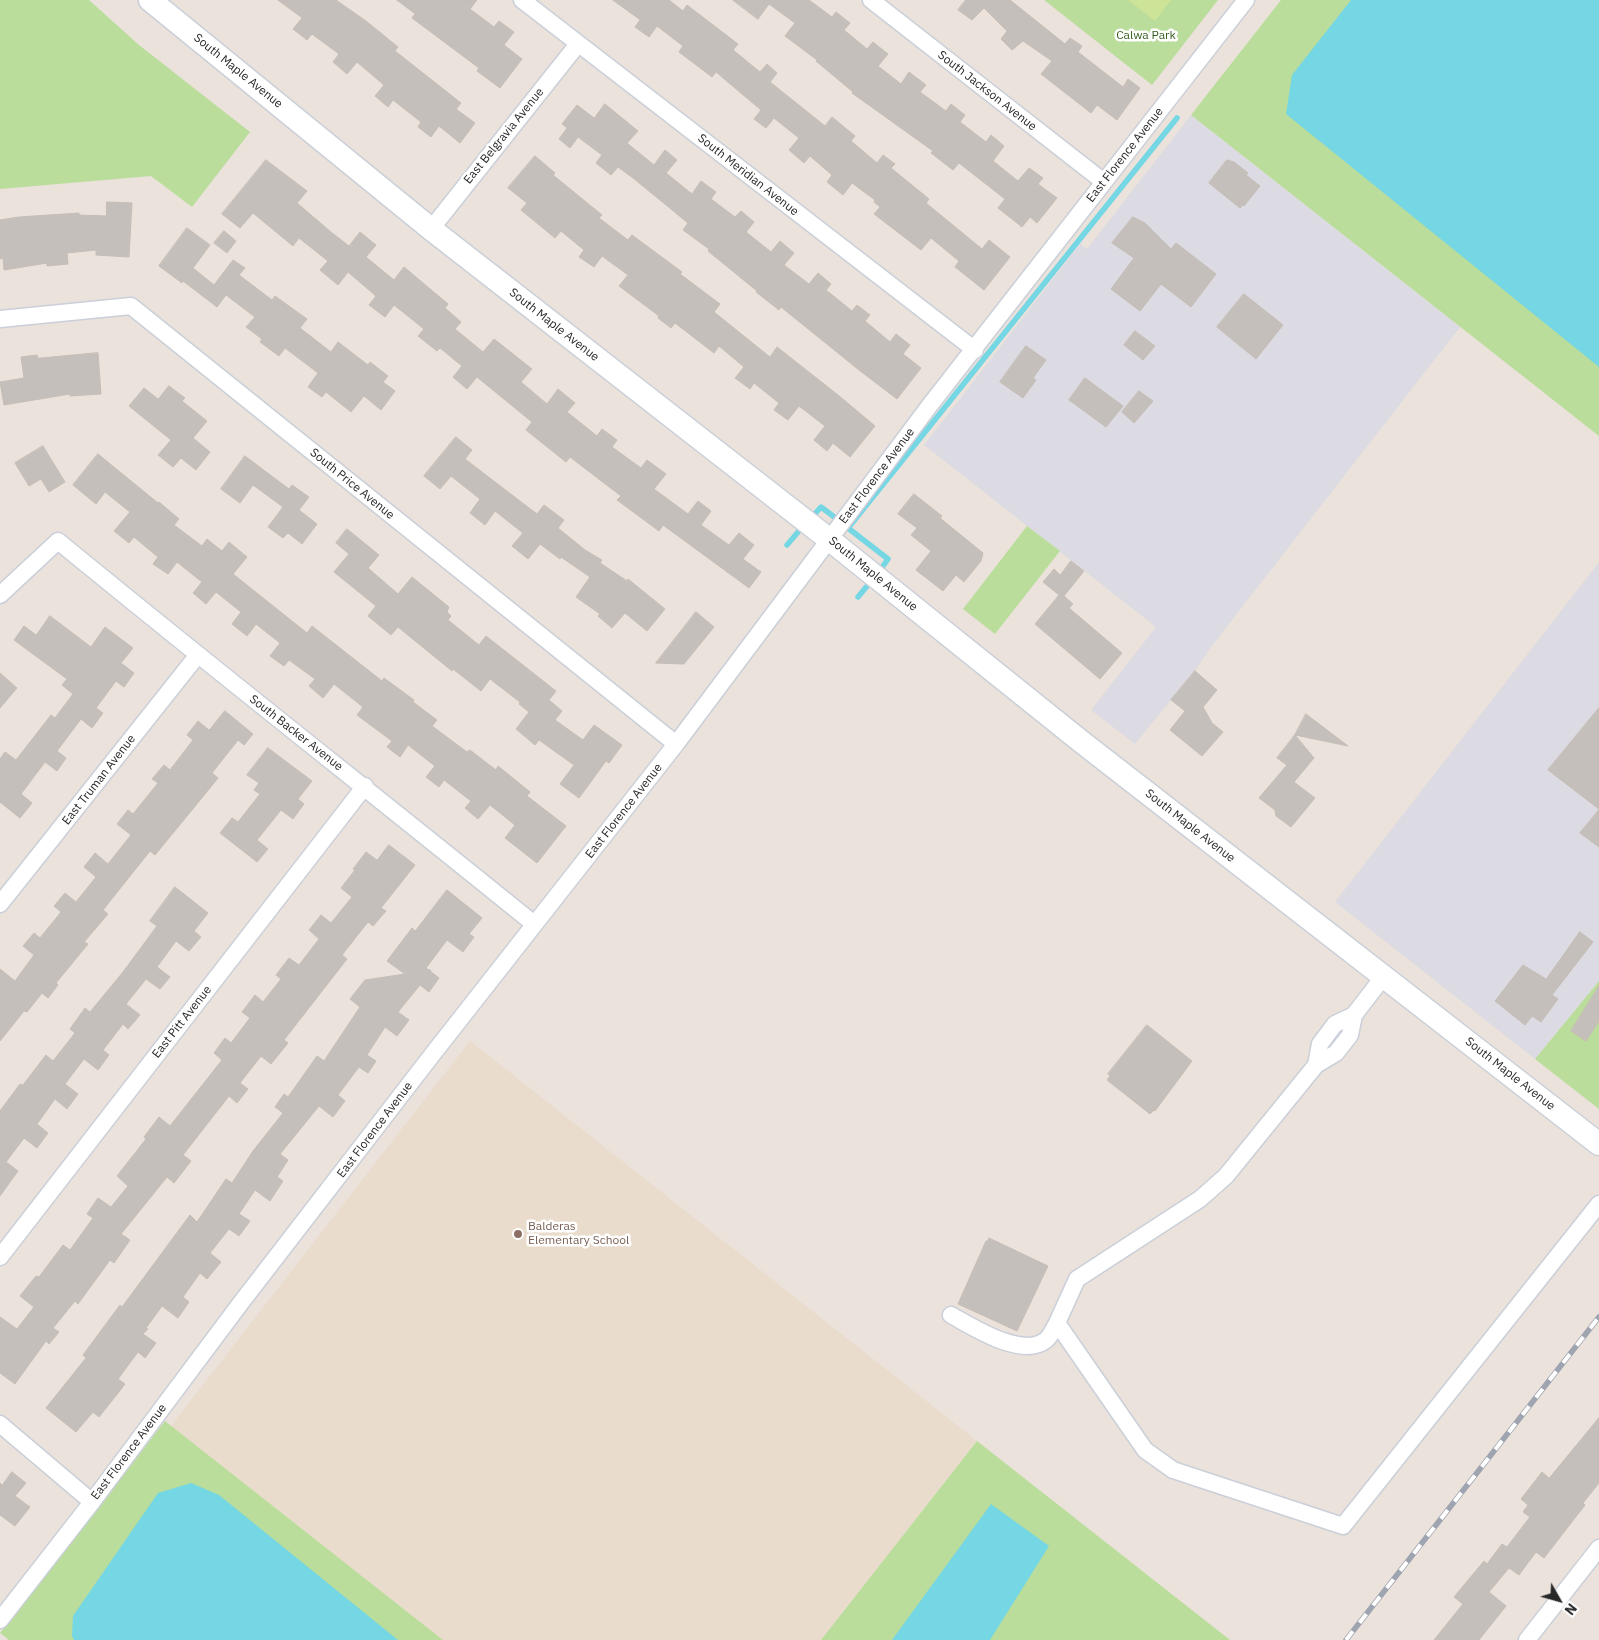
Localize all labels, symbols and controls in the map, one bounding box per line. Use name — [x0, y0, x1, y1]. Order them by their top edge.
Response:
park label: Calwa Park — [1116, 29, 1176, 43]
street label: South Maple Avenue — [191, 31, 285, 111]
street label: South Jackson Avenue — [935, 48, 1039, 134]
street label: East Belgravia Avenue — [461, 85, 547, 187]
street label: East Florence Avenue — [1084, 105, 1166, 205]
street label: South Meridian Avenue — [695, 131, 801, 219]
street label: South Maple Avenue — [506, 285, 602, 365]
street label: East Florence Avenue — [836, 425, 918, 527]
street label: South Price Avenue — [307, 446, 397, 522]
street label: South Maple Avenue — [826, 534, 920, 614]
street label: South Backer Avenue — [246, 692, 346, 774]
street label: East Truman Avenue — [59, 732, 139, 828]
street label: East Florence Avenue — [583, 761, 665, 861]
street label: South Maple Avenue — [1142, 786, 1238, 866]
street label: East Pitt Avenue — [149, 983, 215, 1061]
street label: South Maple Avenue — [1462, 1034, 1558, 1114]
street label: East Florence Avenue — [334, 1079, 416, 1181]
place label: Balderas Elementary School — [528, 1220, 629, 1248]
marker: Balderas Elementary School — [512, 1228, 524, 1240]
street label: East Florence Avenue — [88, 1401, 170, 1503]
north arrow — [1534, 1575, 1584, 1625]
text: N — [1561, 1600, 1581, 1619]

